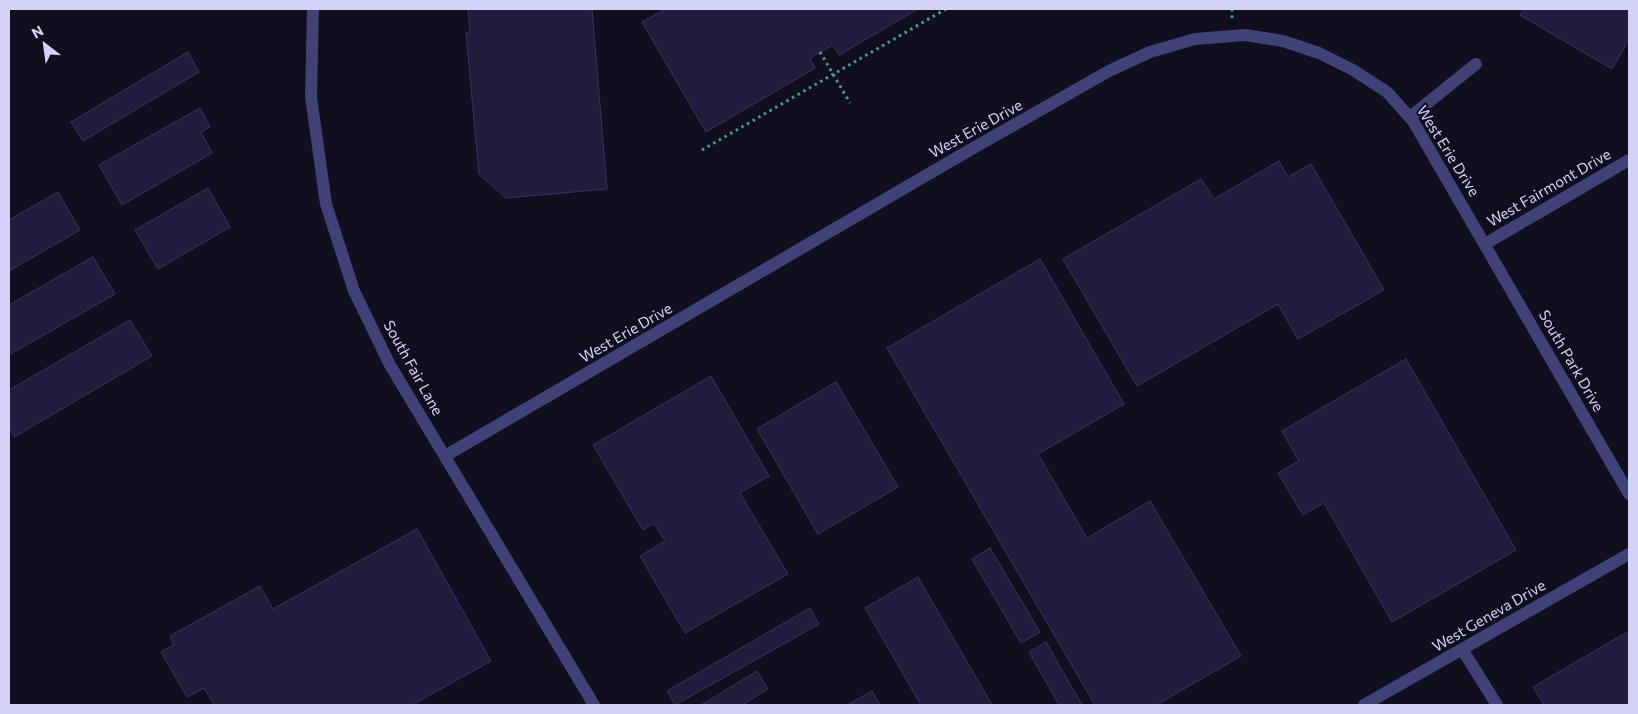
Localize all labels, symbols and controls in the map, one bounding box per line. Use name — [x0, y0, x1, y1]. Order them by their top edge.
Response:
north arrow — [20, 20, 70, 70]
text: N — [28, 22, 46, 42]
street label: West Erie Drive — [926, 96, 1026, 162]
street label: West Erie Drive — [1413, 102, 1483, 200]
street label: West Fairmont Drive — [1484, 145, 1614, 231]
street label: West Erie Drive — [577, 299, 675, 367]
street label: South Park Drive — [1535, 307, 1607, 415]
street label: South Fair Lane — [380, 317, 446, 419]
street label: West Geneva Drive — [1429, 576, 1549, 656]

